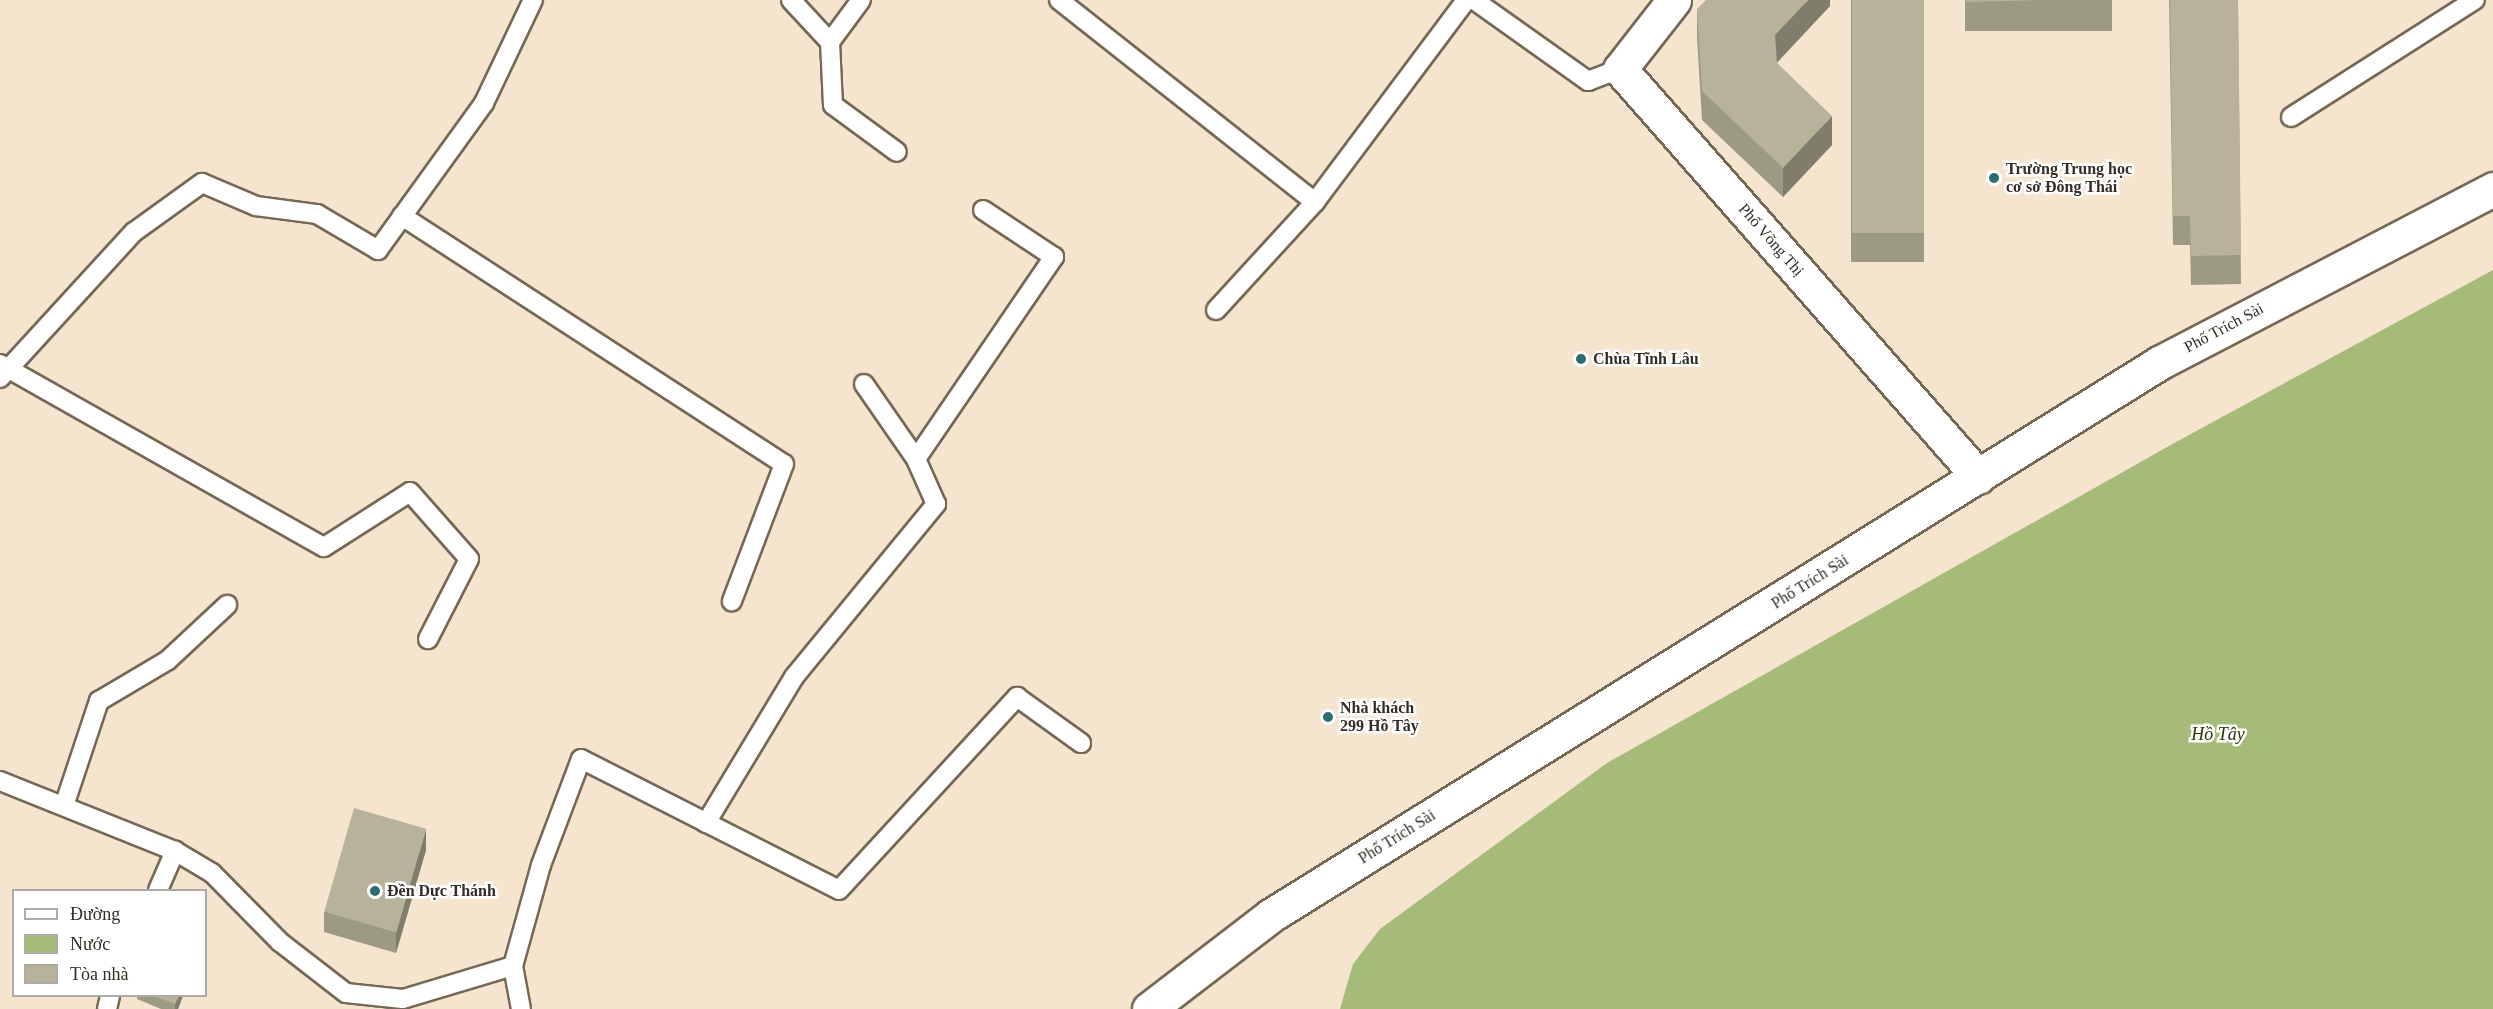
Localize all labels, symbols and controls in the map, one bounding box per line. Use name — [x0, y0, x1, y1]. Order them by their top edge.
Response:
place label: Trường Trung học cơ sở Đông Thái — [2006, 159, 2132, 197]
marker: Trường Trung học cơ sở Đông Thái — [1987, 171, 2001, 185]
street label: Phố Võng Thị — [1734, 199, 1808, 281]
street label: Phố Trích Sài — [2181, 299, 2267, 357]
place label: Chùa Tĩnh Lâu — [1593, 349, 1699, 369]
marker: Chùa Tĩnh Lâu — [1574, 352, 1588, 366]
street label: Phố Trích Sài — [1768, 551, 1852, 613]
place label: Nhà khách 299 Hồ Tây — [1340, 698, 1419, 736]
marker: Nhà khách 299 Hồ Tây — [1321, 710, 1335, 724]
water label: Hồ Tây — [2191, 723, 2245, 745]
street label: Phố Trích Sài — [1355, 806, 1439, 868]
place label: Đền Dực Thánh — [387, 881, 496, 901]
marker: Đền Dực Thánh — [368, 884, 382, 898]
legend — [12, 889, 207, 997]
text: Đường — [70, 904, 120, 924]
text: Nước — [70, 934, 110, 954]
text: Tòa nhà — [70, 964, 128, 984]

